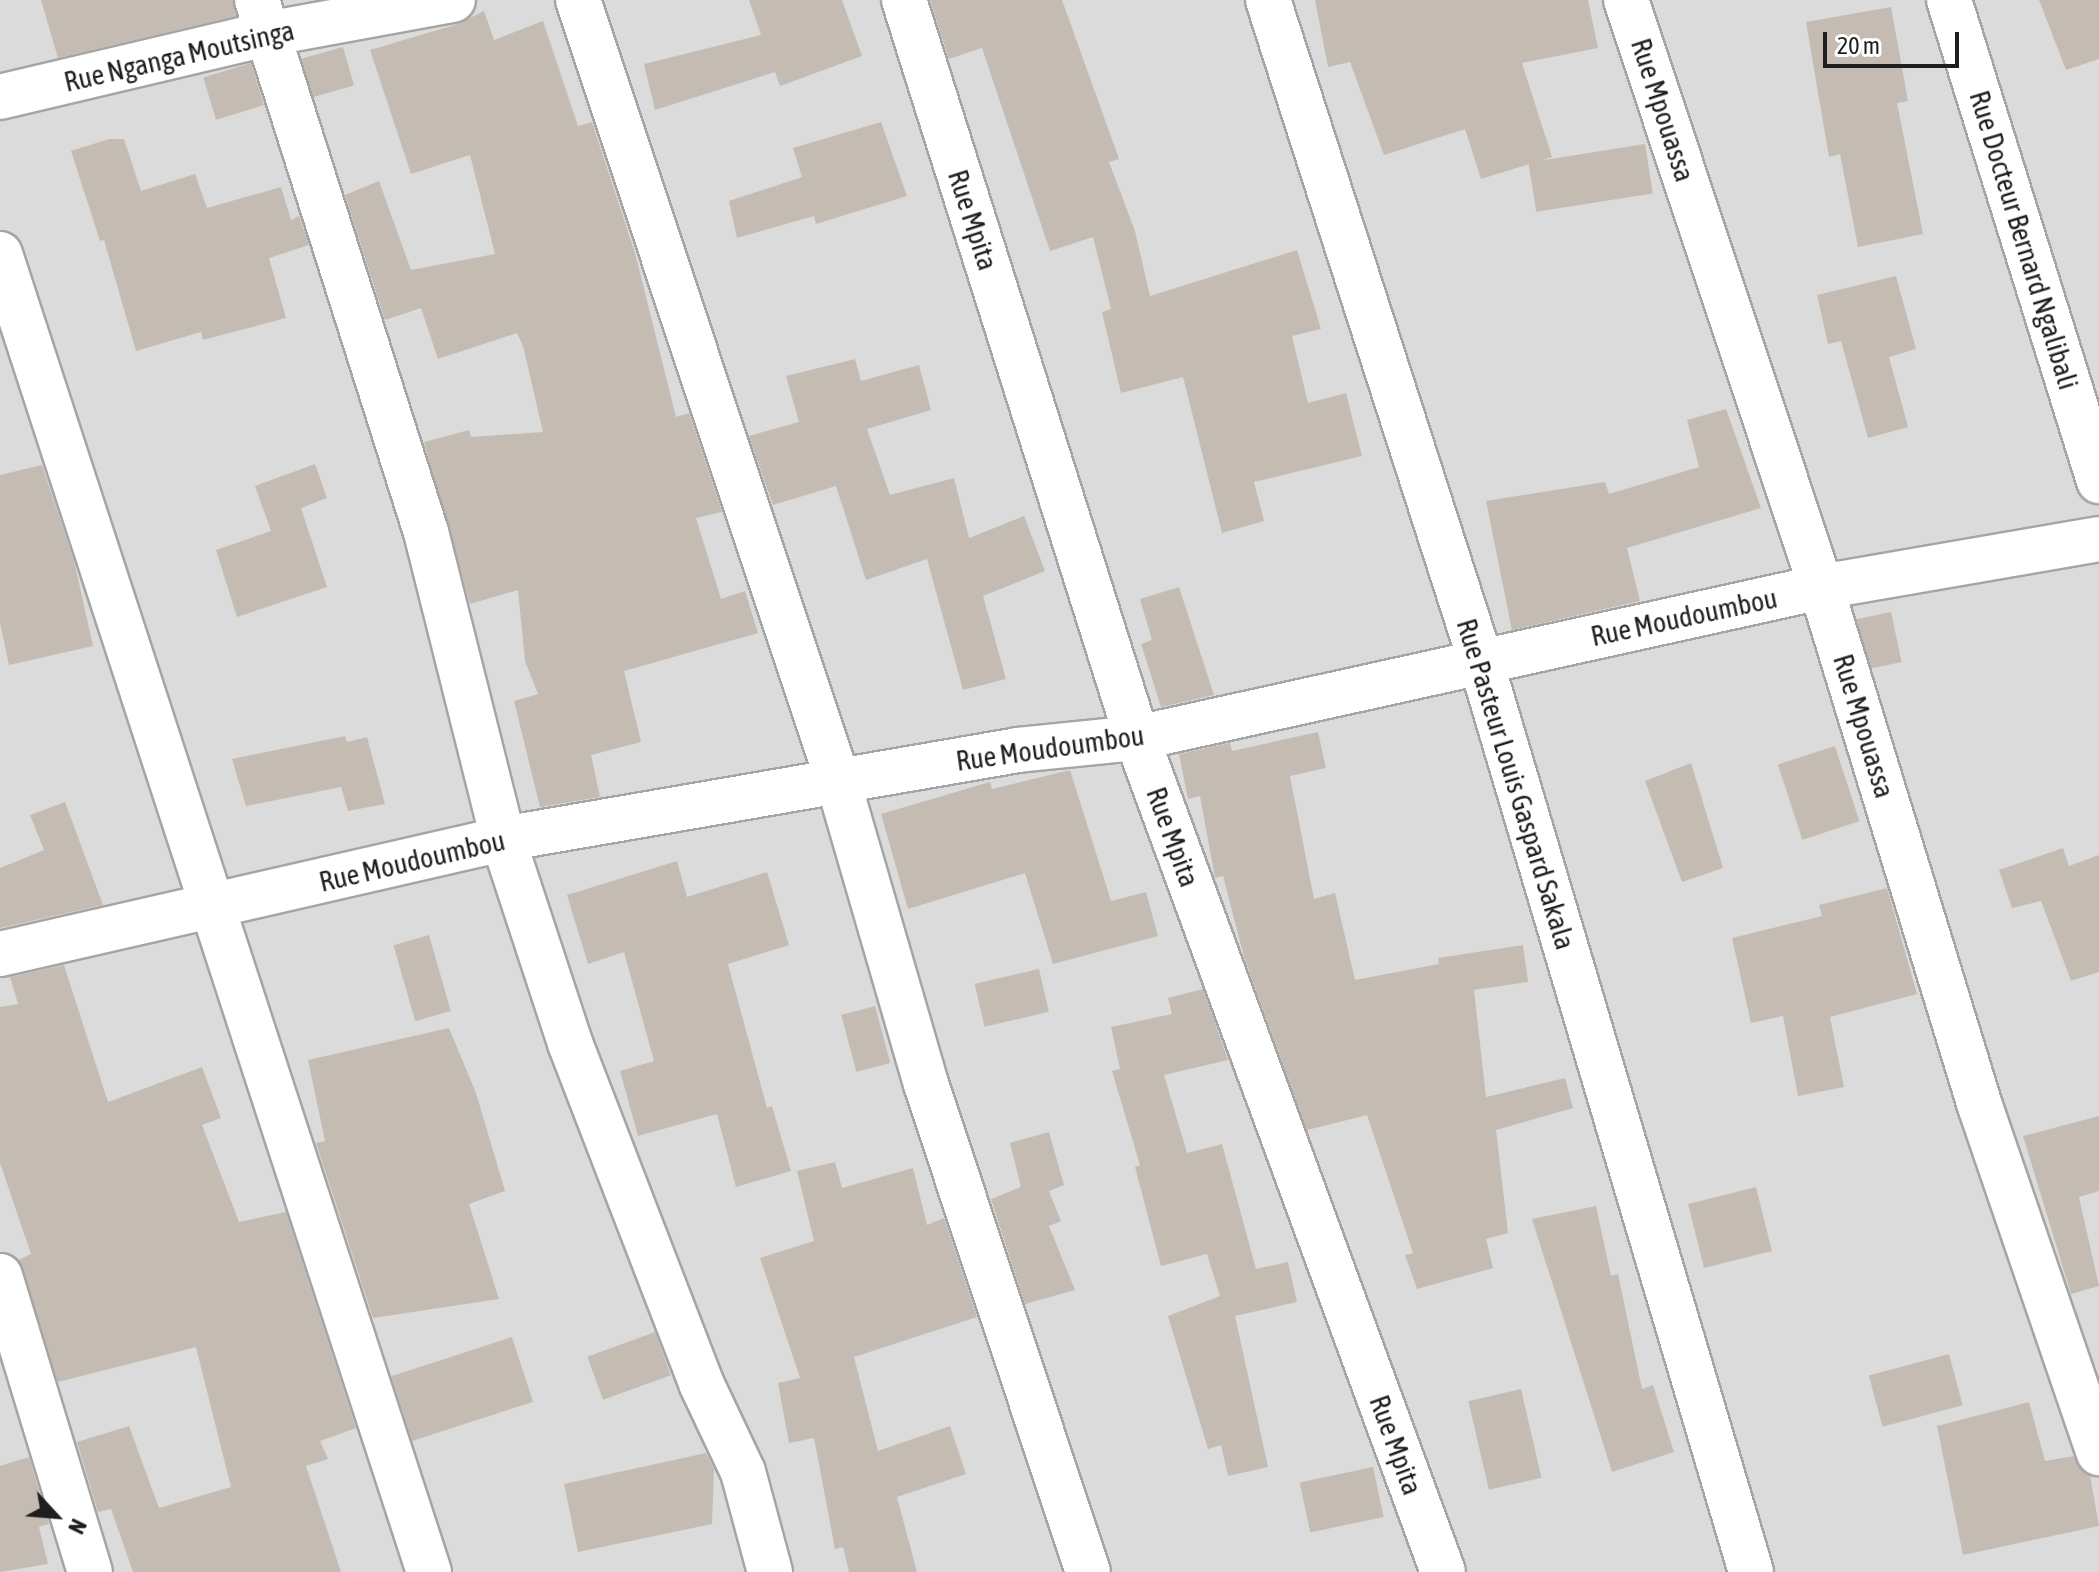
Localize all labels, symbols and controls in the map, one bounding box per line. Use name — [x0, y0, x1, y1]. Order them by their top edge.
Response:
street label: Rue Nganga Moutsinga — [61, 13, 297, 99]
scale bar — [1827, 16, 1963, 66]
text: 20 m — [1837, 32, 1880, 59]
street label: Rue Mpouassa — [1624, 34, 1702, 186]
street label: Rue Docteur Bernard Ngalibali — [1963, 87, 2085, 393]
street label: Rue Mpita — [941, 166, 1005, 274]
street label: Rue Moudoumbou — [1588, 581, 1780, 653]
street label: Rue Pasteur Louis Gaspard Sakala — [1450, 615, 1582, 953]
street label: Rue Mpouassa — [1826, 650, 1902, 802]
street label: Rue Moudoumbou — [954, 718, 1146, 778]
street label: Rue Mpita — [1139, 783, 1207, 891]
street label: Rue Moudoumbou — [316, 823, 508, 899]
street label: Rue Mpita — [1362, 1391, 1430, 1499]
north arrow — [16, 1476, 96, 1556]
text: N — [63, 1515, 92, 1538]

